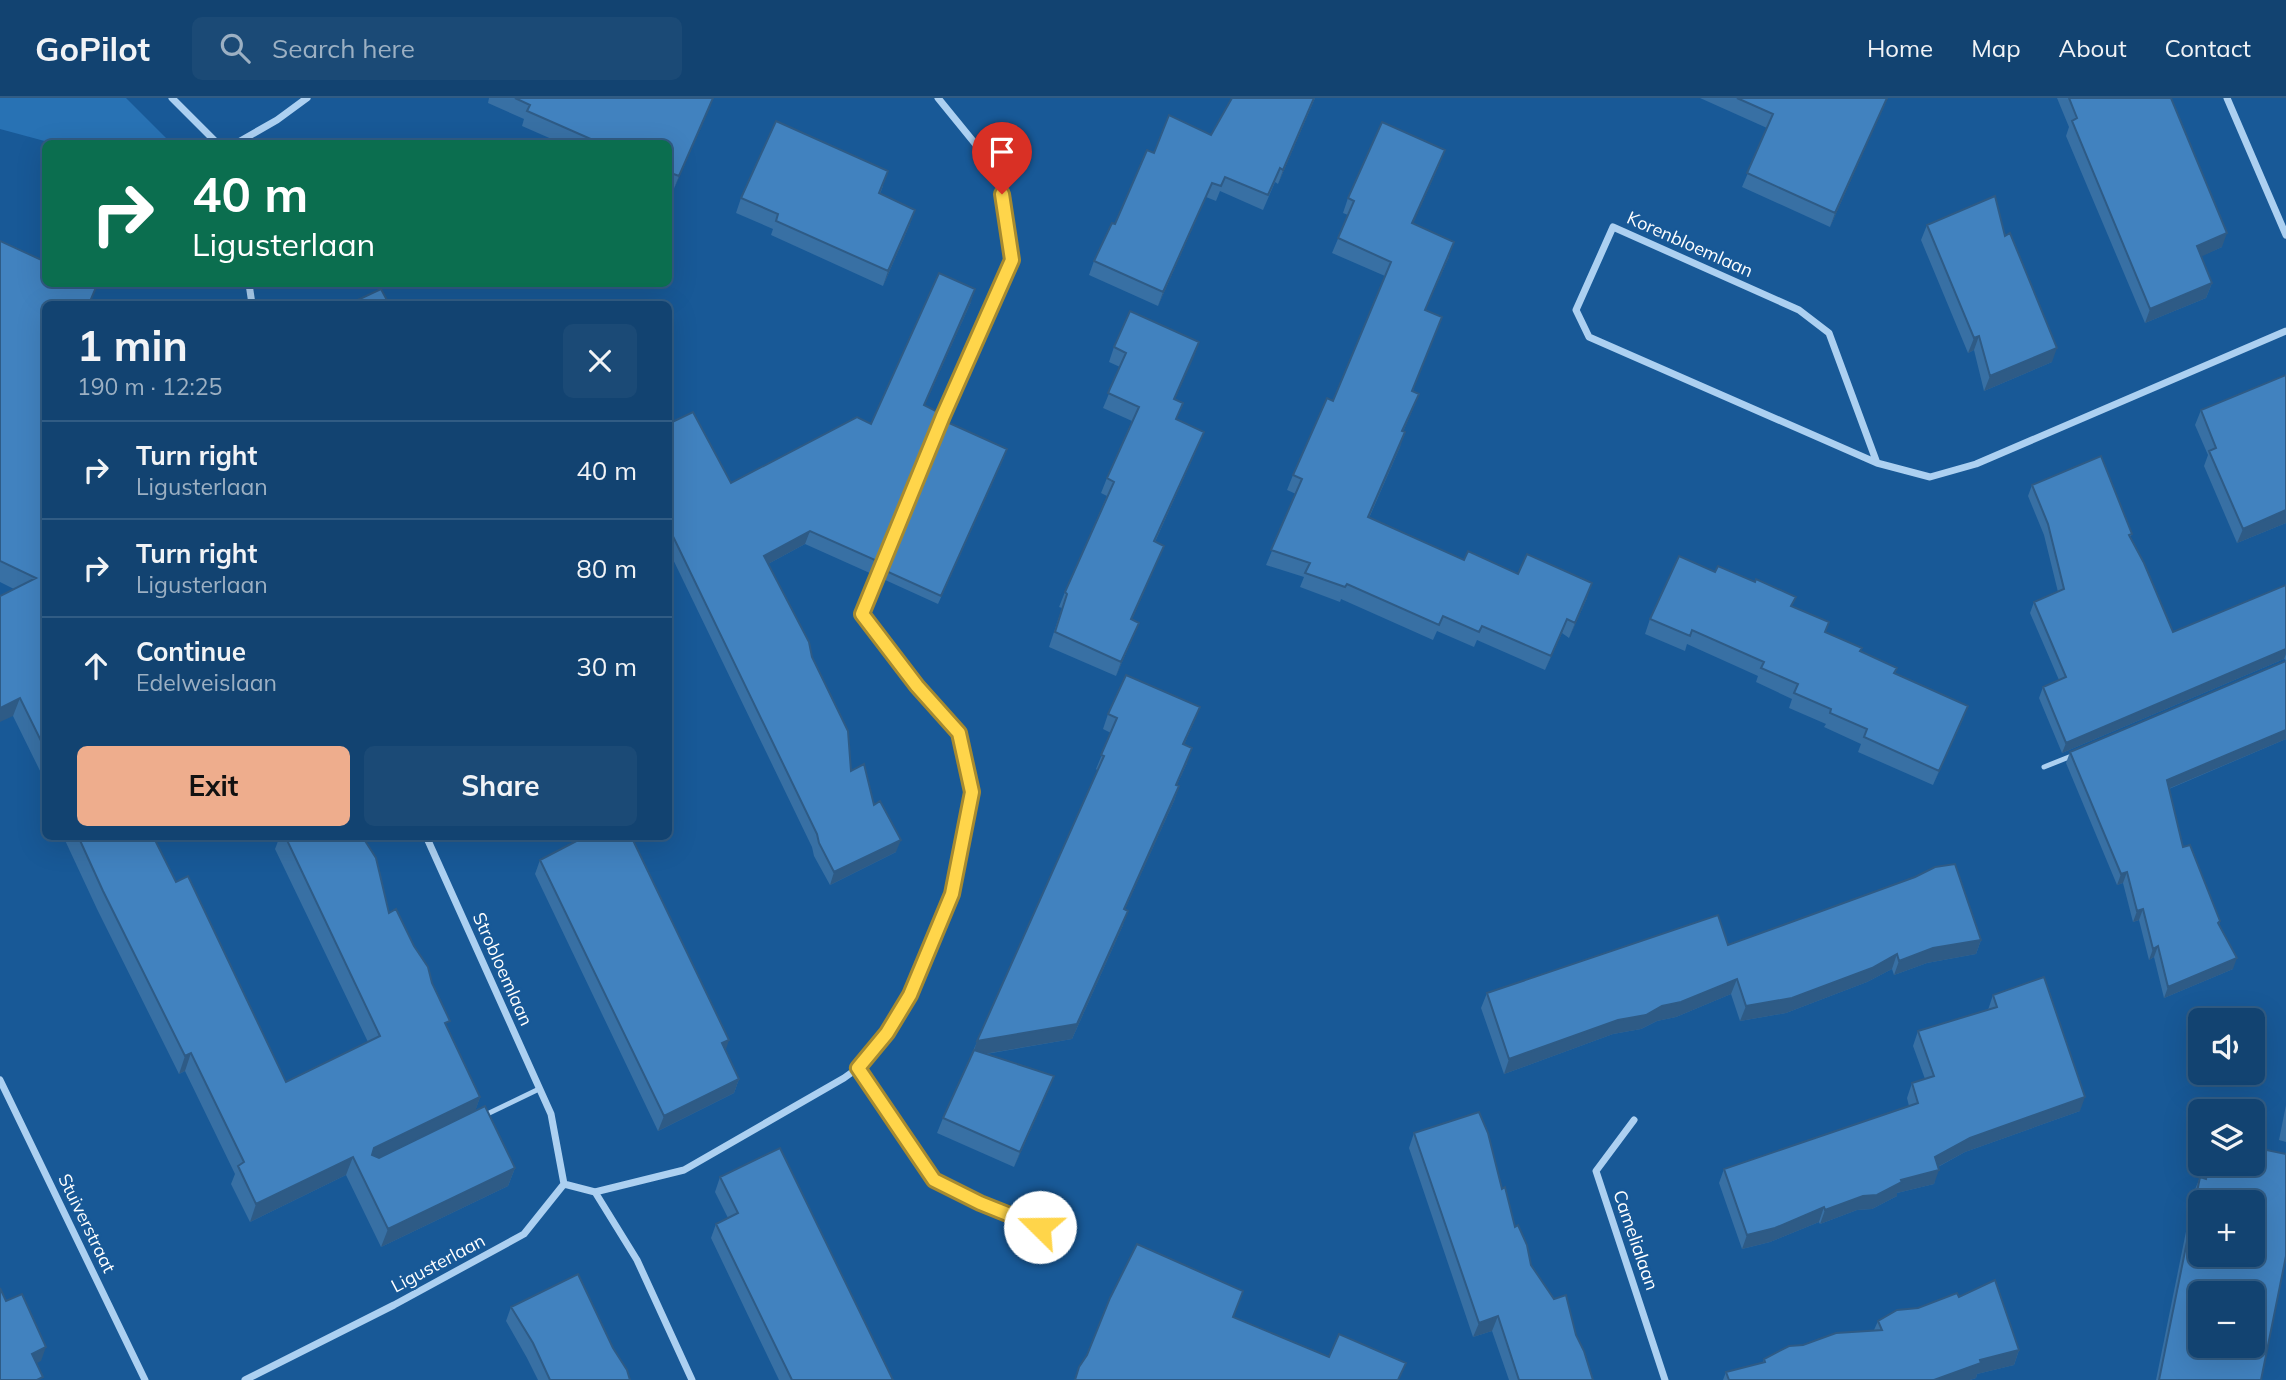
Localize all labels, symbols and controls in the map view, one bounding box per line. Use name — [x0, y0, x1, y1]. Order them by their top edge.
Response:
search box — [192, 17, 682, 80]
text: GoPilot — [35, 28, 150, 69]
icon: search — [216, 29, 254, 67]
text: Search here — [272, 32, 415, 65]
text: Home — [1867, 33, 1933, 63]
text: Map — [1971, 33, 2021, 63]
text: About — [2059, 33, 2127, 63]
text: Contact — [2165, 33, 2251, 63]
pin — [972, 122, 1032, 194]
icon: arrive — [983, 133, 1021, 171]
text: 40 m — [192, 163, 308, 224]
icon: right — [77, 168, 168, 259]
street label: Korenbloemlaan — [1623, 206, 1757, 282]
text: Ligusterlaan — [192, 224, 375, 264]
text: 1 min — [77, 319, 188, 372]
button: close — [563, 324, 637, 398]
text: 190 m · 12:25 — [77, 372, 222, 401]
text: Turn right — [136, 439, 257, 472]
icon: right — [77, 451, 115, 489]
text: 40 m — [576, 454, 637, 487]
text: Ligusterlaan — [136, 472, 268, 501]
text: Turn right — [136, 537, 257, 570]
icon: right — [77, 549, 115, 587]
text: 80 m — [576, 552, 637, 585]
text: Ligusterlaan — [136, 570, 268, 599]
text: Continue — [136, 635, 246, 668]
icon: ahead — [77, 647, 115, 685]
text: 30 m — [576, 650, 637, 683]
text: Edelweislaan — [136, 668, 277, 697]
button: Exit — [77, 746, 350, 826]
button: Share — [364, 746, 637, 826]
street label: Strobloemlaan — [468, 909, 538, 1029]
map controls — [2188, 1008, 2265, 1358]
button: sound — [2188, 1008, 2265, 1085]
button: layers — [2188, 1099, 2265, 1176]
street label: Stuiverstraat — [53, 1170, 121, 1276]
street label: Camelialaan — [1608, 1187, 1664, 1293]
position arrow — [1003, 1190, 1077, 1264]
button: + — [2188, 1190, 2265, 1267]
street label: Ligusterlaan — [387, 1229, 489, 1297]
button: − — [2188, 1281, 2265, 1358]

